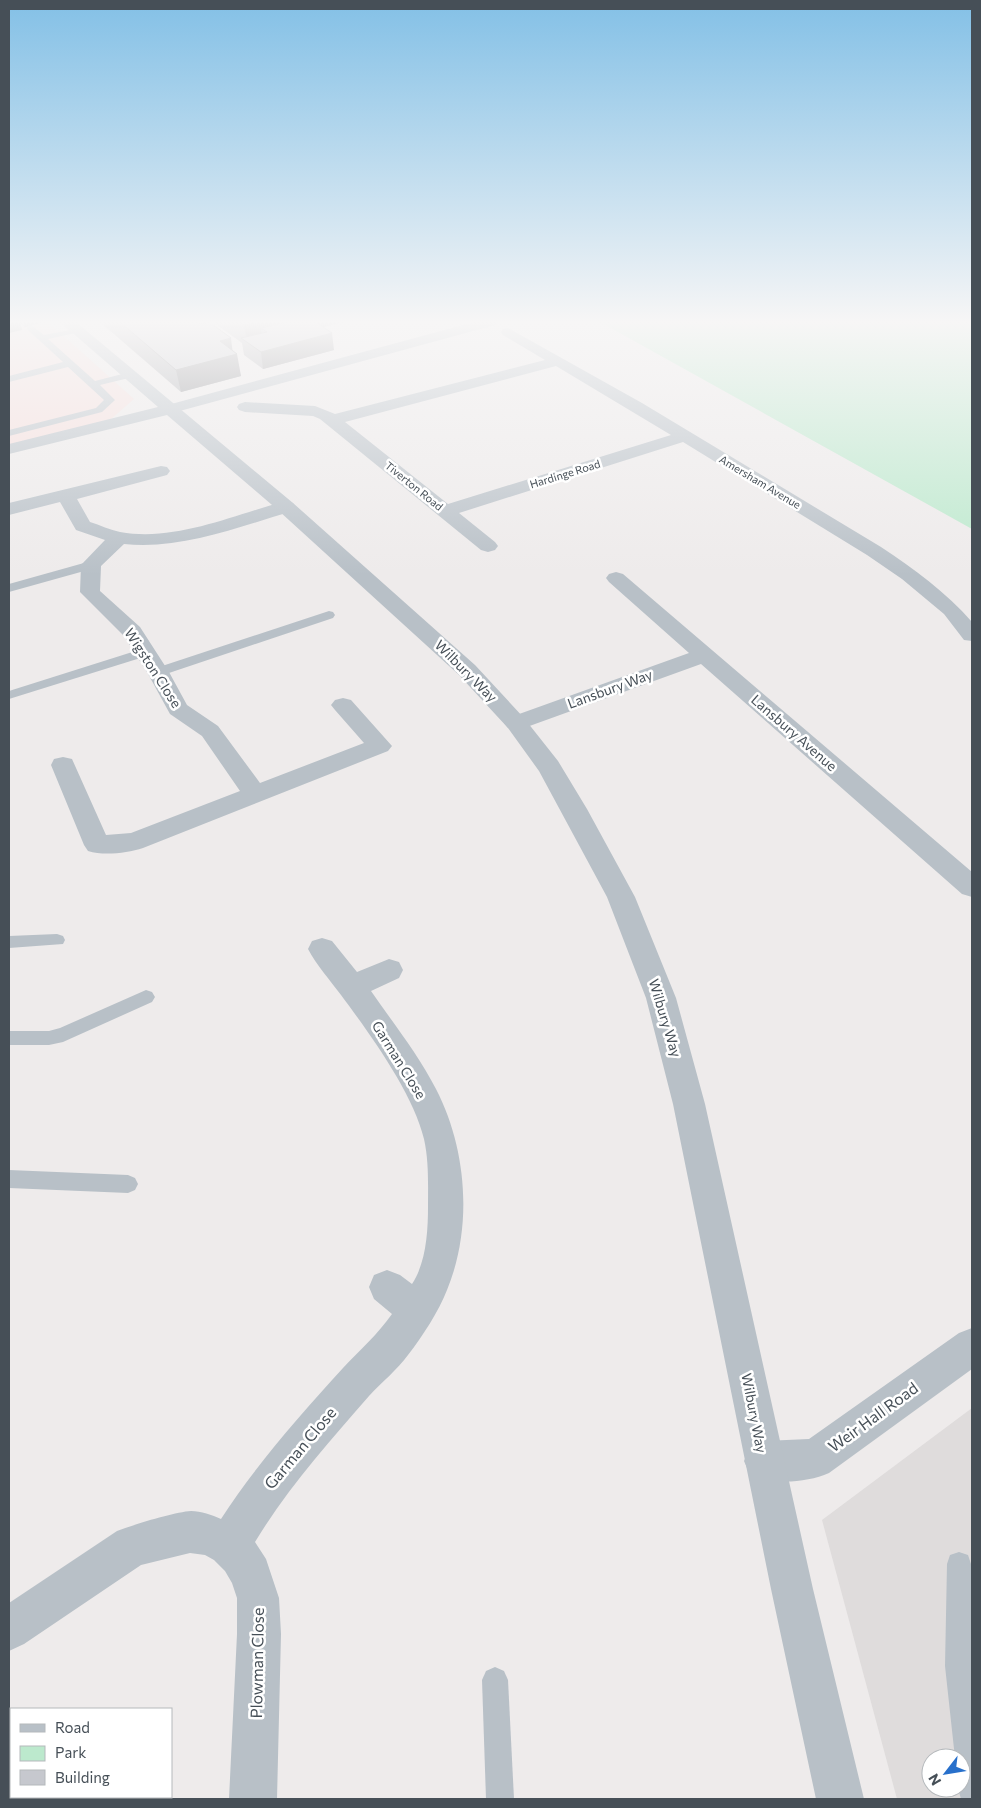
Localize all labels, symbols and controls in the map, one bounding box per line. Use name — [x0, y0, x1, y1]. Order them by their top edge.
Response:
street label: Amersham Avenue — [717, 452, 803, 511]
street label: Hardinge Road — [528, 457, 602, 490]
street label: Tiverton Road — [383, 458, 446, 513]
street label: Wigston Close — [121, 625, 186, 711]
street label: Wilbury Way — [432, 636, 501, 705]
street label: Lansbury Way — [565, 665, 655, 712]
street label: Lansbury Avenue — [748, 691, 841, 774]
street label: Wilbury Way — [646, 977, 685, 1059]
street label: Garman Close — [369, 1018, 430, 1102]
street label: Wilbury Way — [738, 1372, 771, 1454]
street label: Weir Hall Road — [824, 1378, 921, 1455]
street label: Garman Close — [260, 1403, 339, 1493]
street label: Plowman Close — [246, 1607, 267, 1719]
legend — [10, 1708, 172, 1798]
text: Road — [55, 1718, 90, 1736]
text: Park — [55, 1743, 86, 1761]
north arrow — [921, 1748, 971, 1798]
text: Building — [55, 1768, 110, 1786]
text: N — [924, 1771, 944, 1789]

